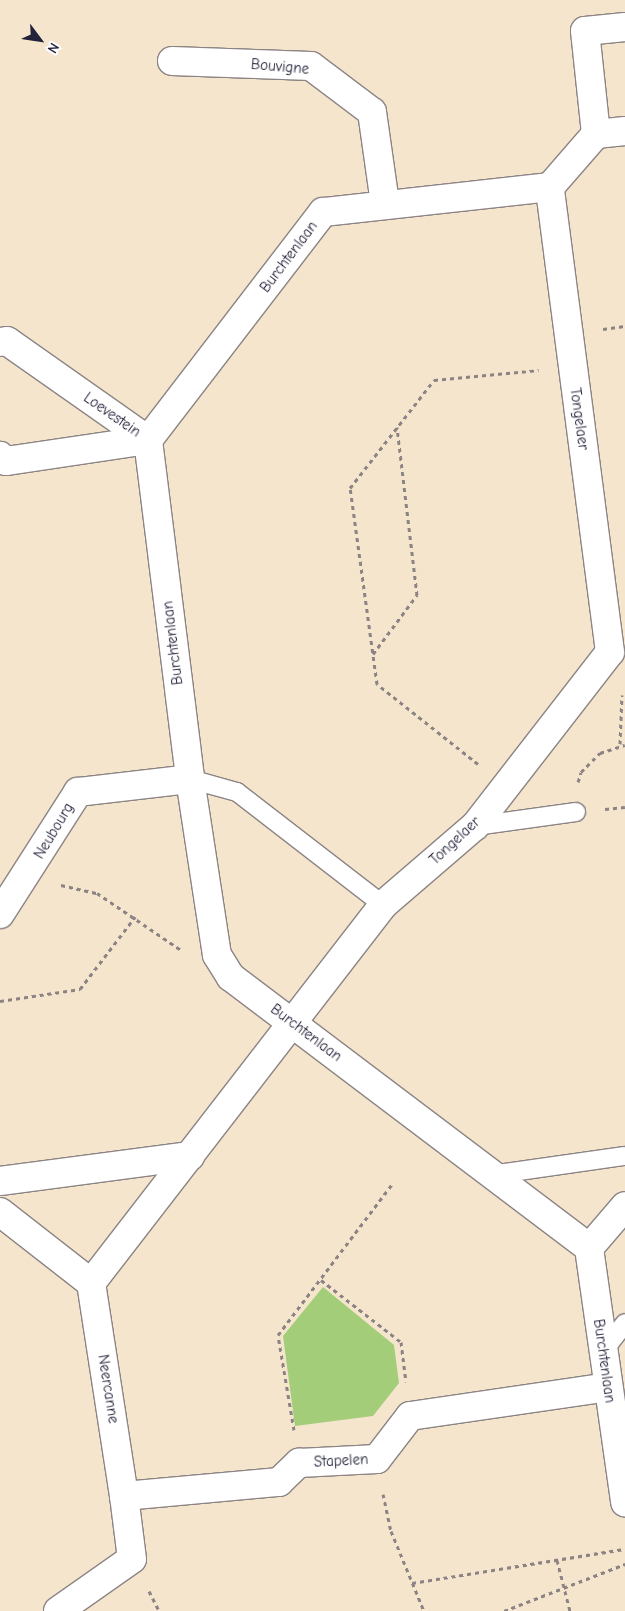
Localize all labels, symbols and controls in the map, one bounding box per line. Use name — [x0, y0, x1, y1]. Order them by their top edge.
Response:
north arrow — [15, 15, 65, 65]
text: N — [44, 40, 63, 56]
street label: Bouvigne — [250, 55, 310, 79]
street label: Burchtenlaan — [256, 218, 322, 296]
street label: Tongelaer — [566, 387, 592, 451]
street label: Loevestein — [80, 389, 144, 441]
street label: Burchtenlaan — [159, 600, 187, 686]
street label: Neubourg — [30, 800, 78, 862]
street label: Tongelaer — [426, 813, 484, 869]
street label: Burchtenlaan — [267, 1000, 345, 1066]
street label: Burchtenlaan — [589, 1318, 619, 1404]
street label: Neercanne — [94, 1353, 122, 1425]
street label: Stapelen — [313, 1451, 369, 1471]

